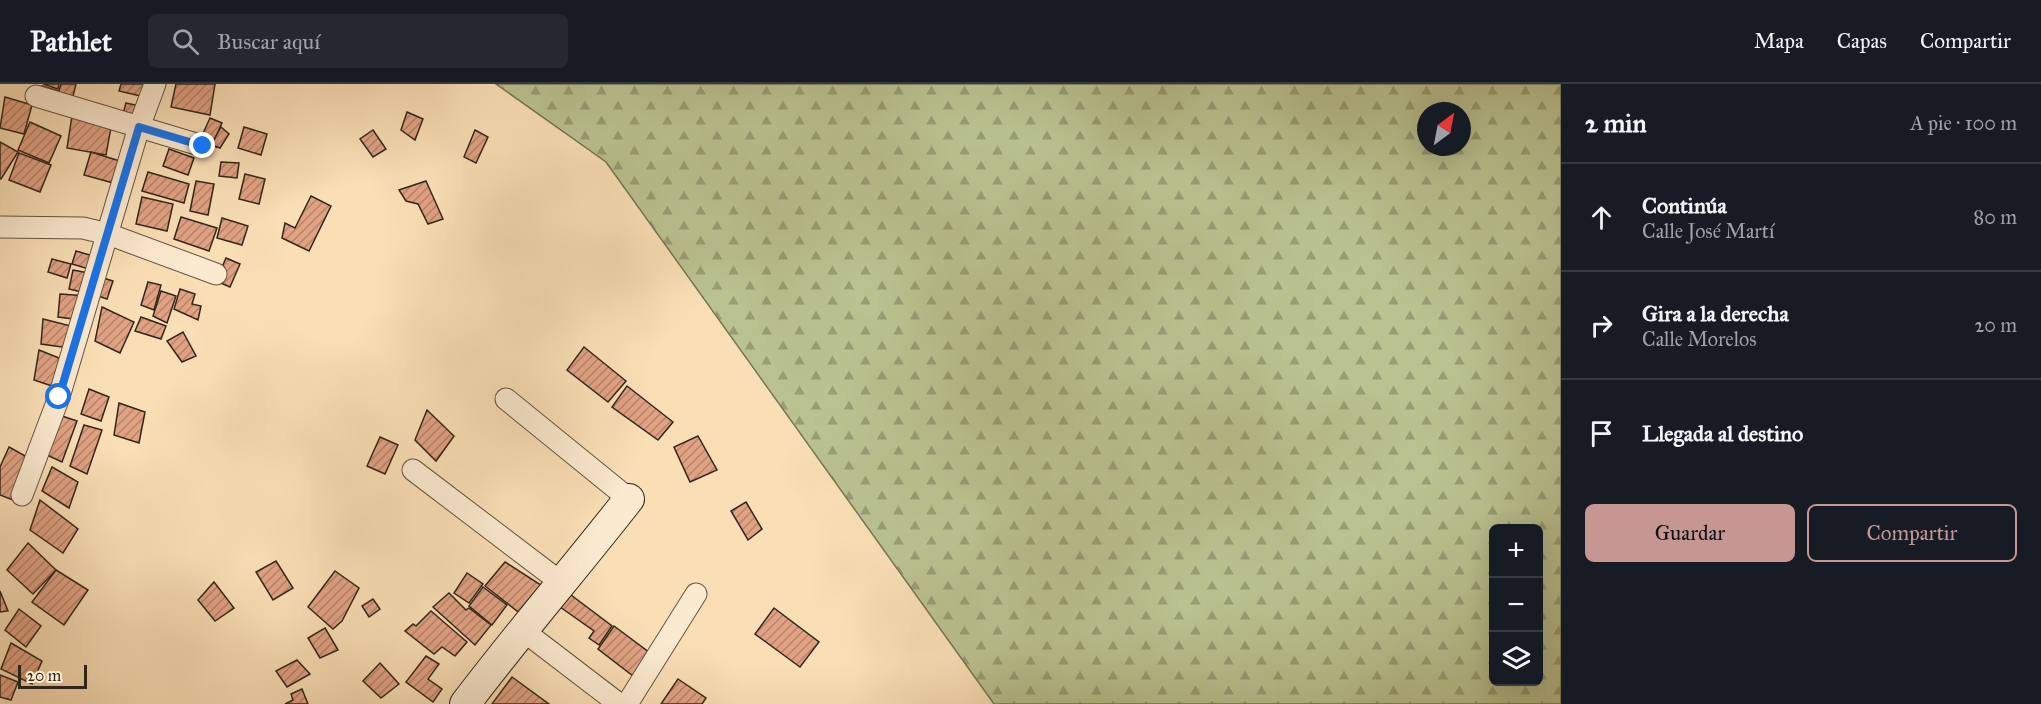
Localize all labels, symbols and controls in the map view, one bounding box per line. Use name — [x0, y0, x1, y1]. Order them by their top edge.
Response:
search box — [148, 14, 568, 68]
text: Pathlet — [30, 24, 112, 59]
icon: search — [169, 25, 202, 58]
text: Buscar aquí — [217, 28, 320, 55]
text: Mapa — [1754, 28, 1804, 54]
text: Capas — [1837, 28, 1887, 54]
text: Compartir — [1920, 28, 2011, 54]
north arrow — [1417, 102, 1471, 156]
text: 2 min — [1585, 107, 1646, 139]
text: A pie · 100 m — [1910, 111, 2017, 135]
route end — [189, 132, 215, 158]
text: Continúa — [1642, 192, 1727, 219]
icon: ahead — [1585, 201, 1618, 234]
text: 80 m — [1974, 205, 2017, 229]
text: Calle José Martí — [1642, 219, 1774, 243]
text: Gira a la derecha — [1642, 300, 1789, 327]
icon: right — [1585, 309, 1618, 342]
text: 20 m — [1974, 313, 2017, 337]
text: Calle Morelos — [1642, 327, 1757, 351]
route start — [45, 383, 71, 409]
icon: arrive — [1585, 417, 1618, 450]
text: Llegada al destino — [1642, 420, 1803, 447]
button: Guardar — [1585, 504, 1795, 562]
button: Compartir — [1807, 504, 2017, 562]
map controls — [1489, 524, 1543, 686]
button: + — [1489, 524, 1543, 578]
button: − — [1489, 578, 1543, 632]
button: layers — [1489, 632, 1543, 686]
scale bar — [18, 662, 87, 690]
text: 20 m — [27, 666, 61, 685]

